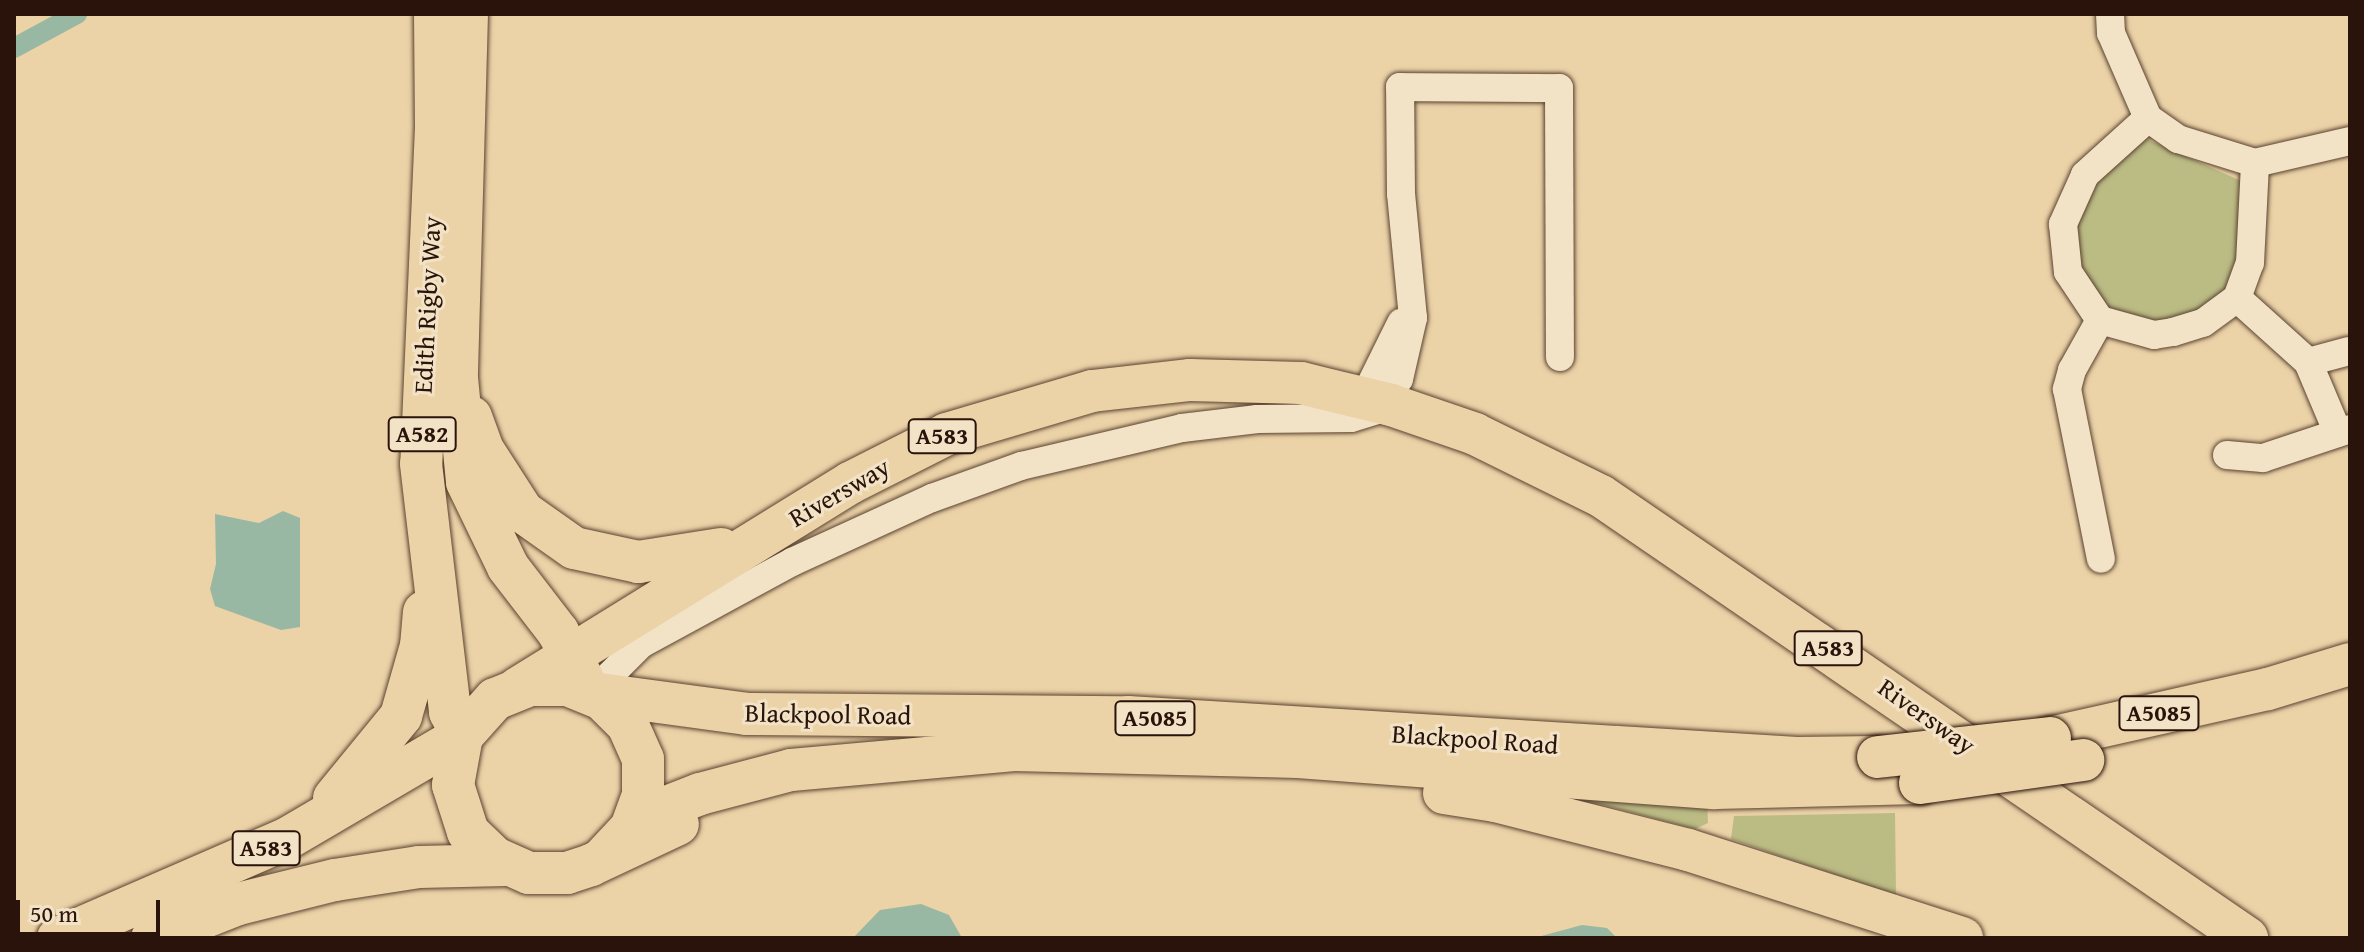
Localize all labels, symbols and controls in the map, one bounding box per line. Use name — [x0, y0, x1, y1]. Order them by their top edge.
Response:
street label: Edith Rigby Way — [407, 216, 447, 394]
road number: A582 — [386, 414, 458, 454]
road number: A583 — [906, 416, 978, 456]
street label: Riversway — [783, 451, 895, 533]
road number: A583 — [1792, 628, 1864, 668]
street label: Riversway — [1873, 671, 1981, 761]
road number: A5085 — [2117, 693, 2201, 733]
street label: Blackpool Road — [744, 697, 912, 731]
road number: A5085 — [1113, 698, 1197, 738]
street label: Blackpool Road — [1391, 718, 1559, 760]
road number: A583 — [230, 828, 302, 868]
scale bar — [20, 884, 164, 934]
text: 50 m — [30, 896, 78, 931]

